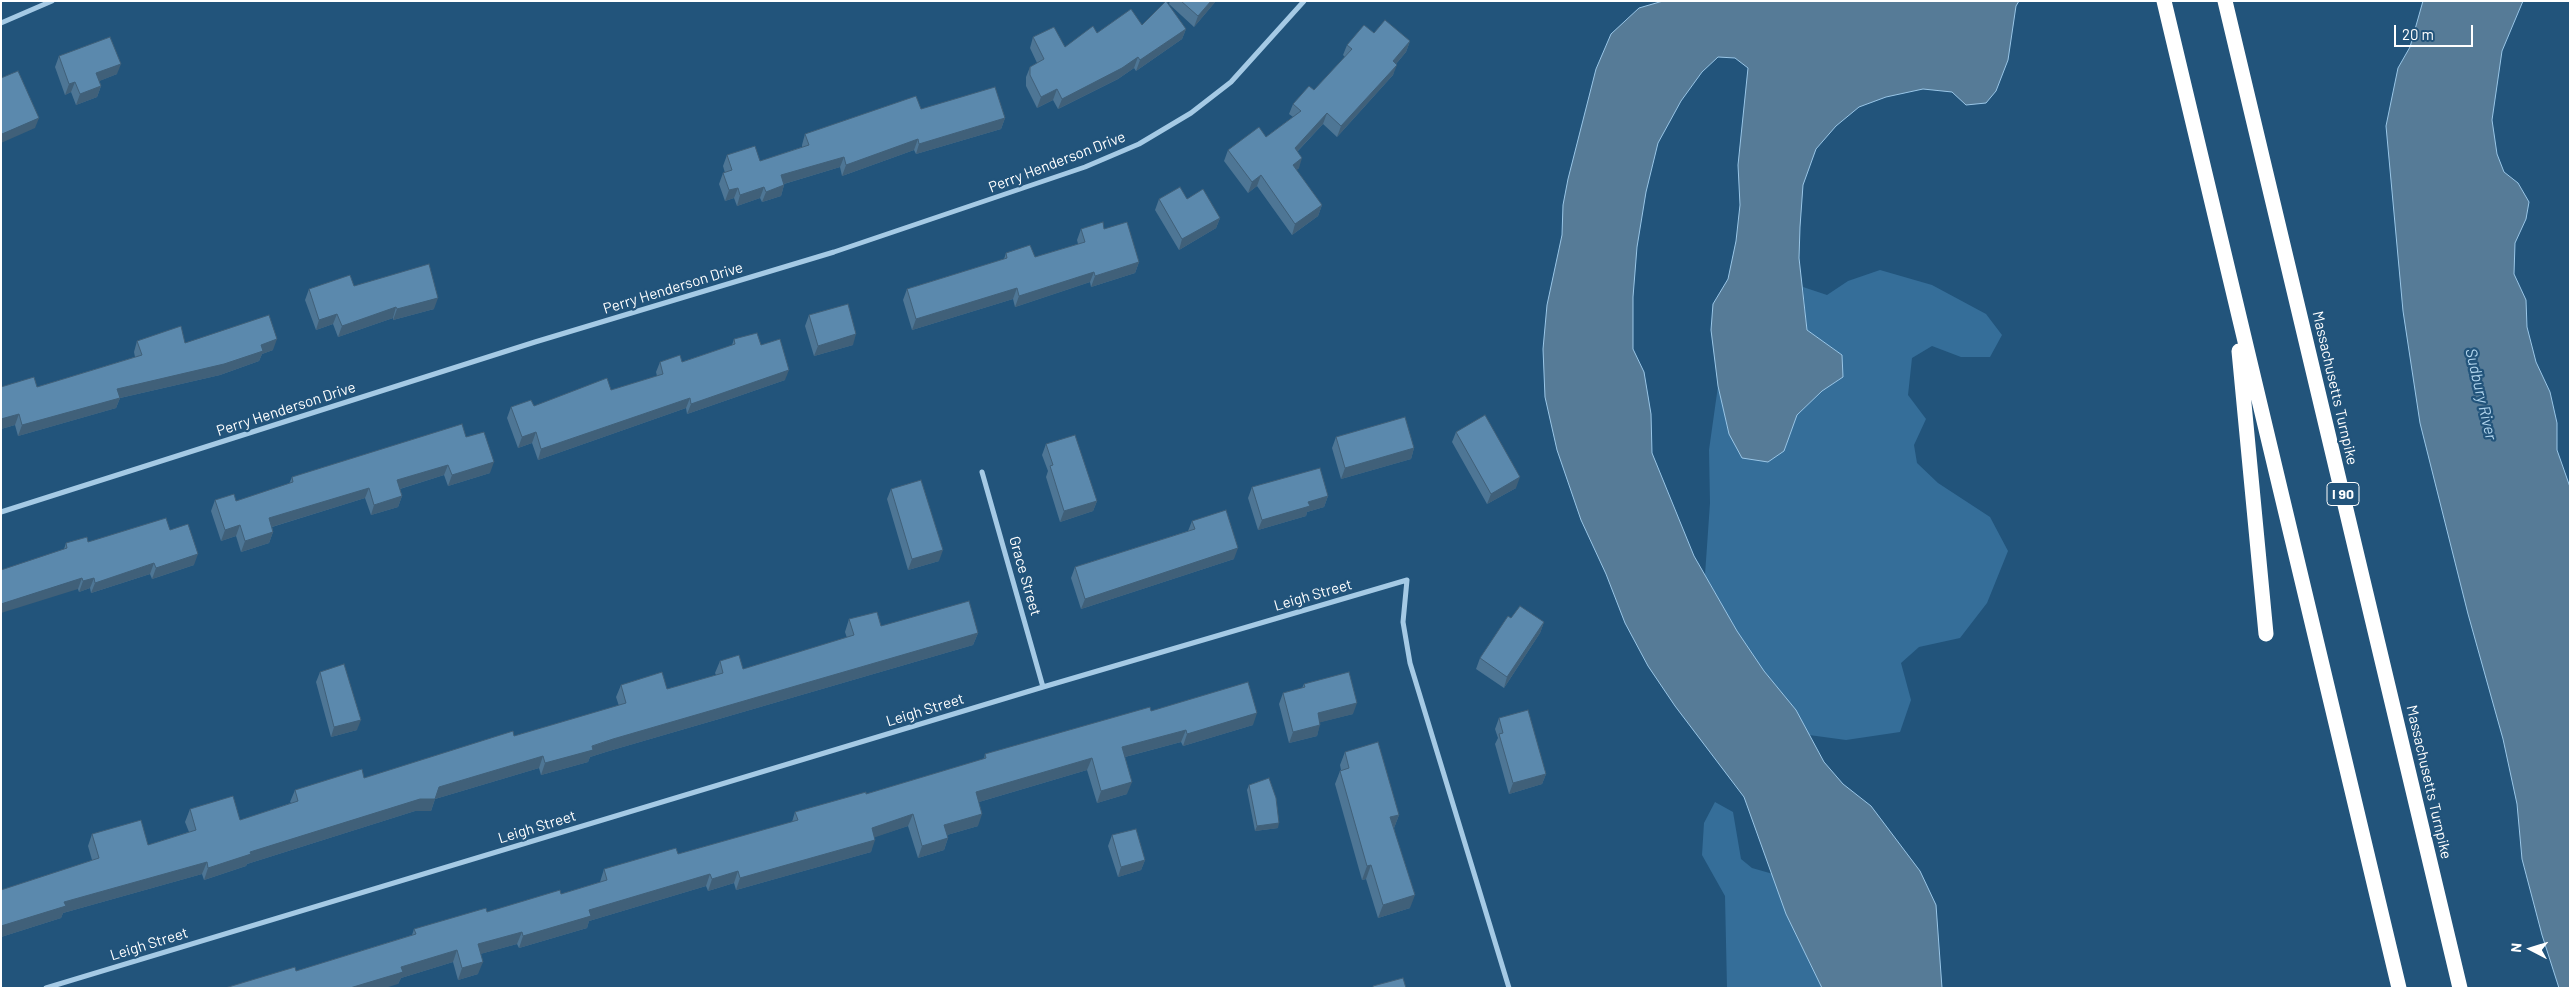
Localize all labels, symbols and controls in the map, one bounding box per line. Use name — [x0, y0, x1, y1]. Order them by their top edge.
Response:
scale bar — [2396, 15, 2475, 47]
text: 20 m — [2402, 25, 2434, 43]
street label: Perry Henderson Drive — [986, 128, 1128, 196]
street label: Perry Henderson Drive — [601, 258, 745, 318]
street label: Massachusetts Turnpike — [2309, 309, 2361, 467]
water label: Sudbury River — [2461, 346, 2501, 442]
street label: Perry Henderson Drive — [214, 378, 358, 440]
road number: I 90 — [2327, 482, 2359, 506]
street label: Grace Street — [1005, 534, 1045, 618]
street label: Leigh Street — [1272, 575, 1354, 615]
street label: Leigh Street — [884, 690, 966, 730]
street label: Massachusetts Turnpike — [2403, 703, 2455, 861]
street label: Leigh Street — [496, 807, 578, 847]
street label: Leigh Street — [108, 924, 190, 964]
north arrow — [2506, 924, 2556, 974]
text: N — [2507, 942, 2524, 953]

